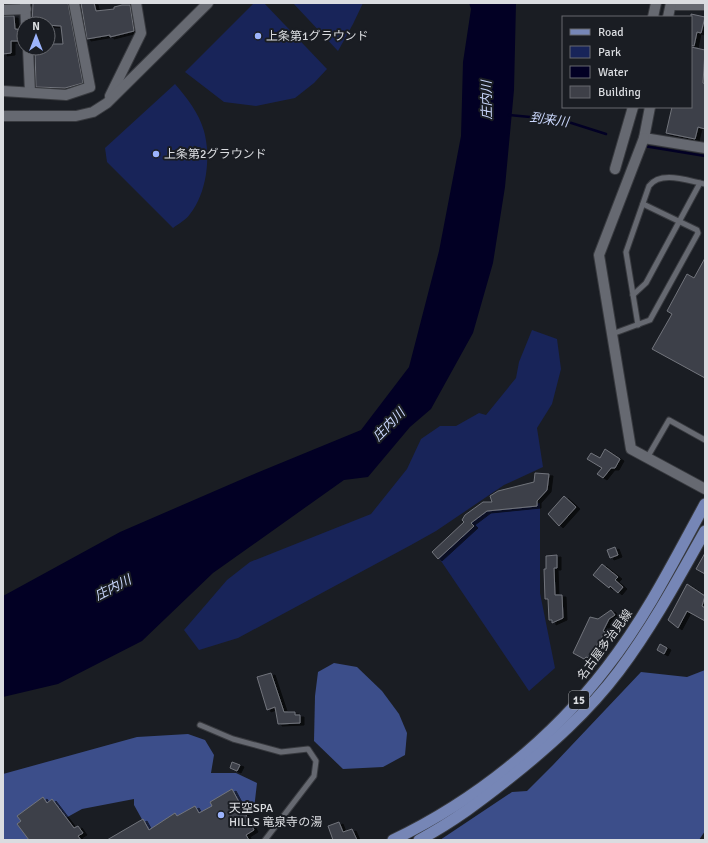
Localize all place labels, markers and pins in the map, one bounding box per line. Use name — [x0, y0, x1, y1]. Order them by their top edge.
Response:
place label: 上条第1グラウンド — [266, 29, 368, 44]
marker: 上条第1グラウンド — [253, 31, 263, 41]
place label: 上条第2グラウンド — [164, 147, 266, 162]
marker: 上条第2グラウンド — [151, 149, 161, 159]
place label: 天空SPA HILLS 竜泉寺の湯 — [229, 801, 322, 830]
marker: 天空SPA HILLS 竜泉寺の湯 — [216, 810, 226, 820]

